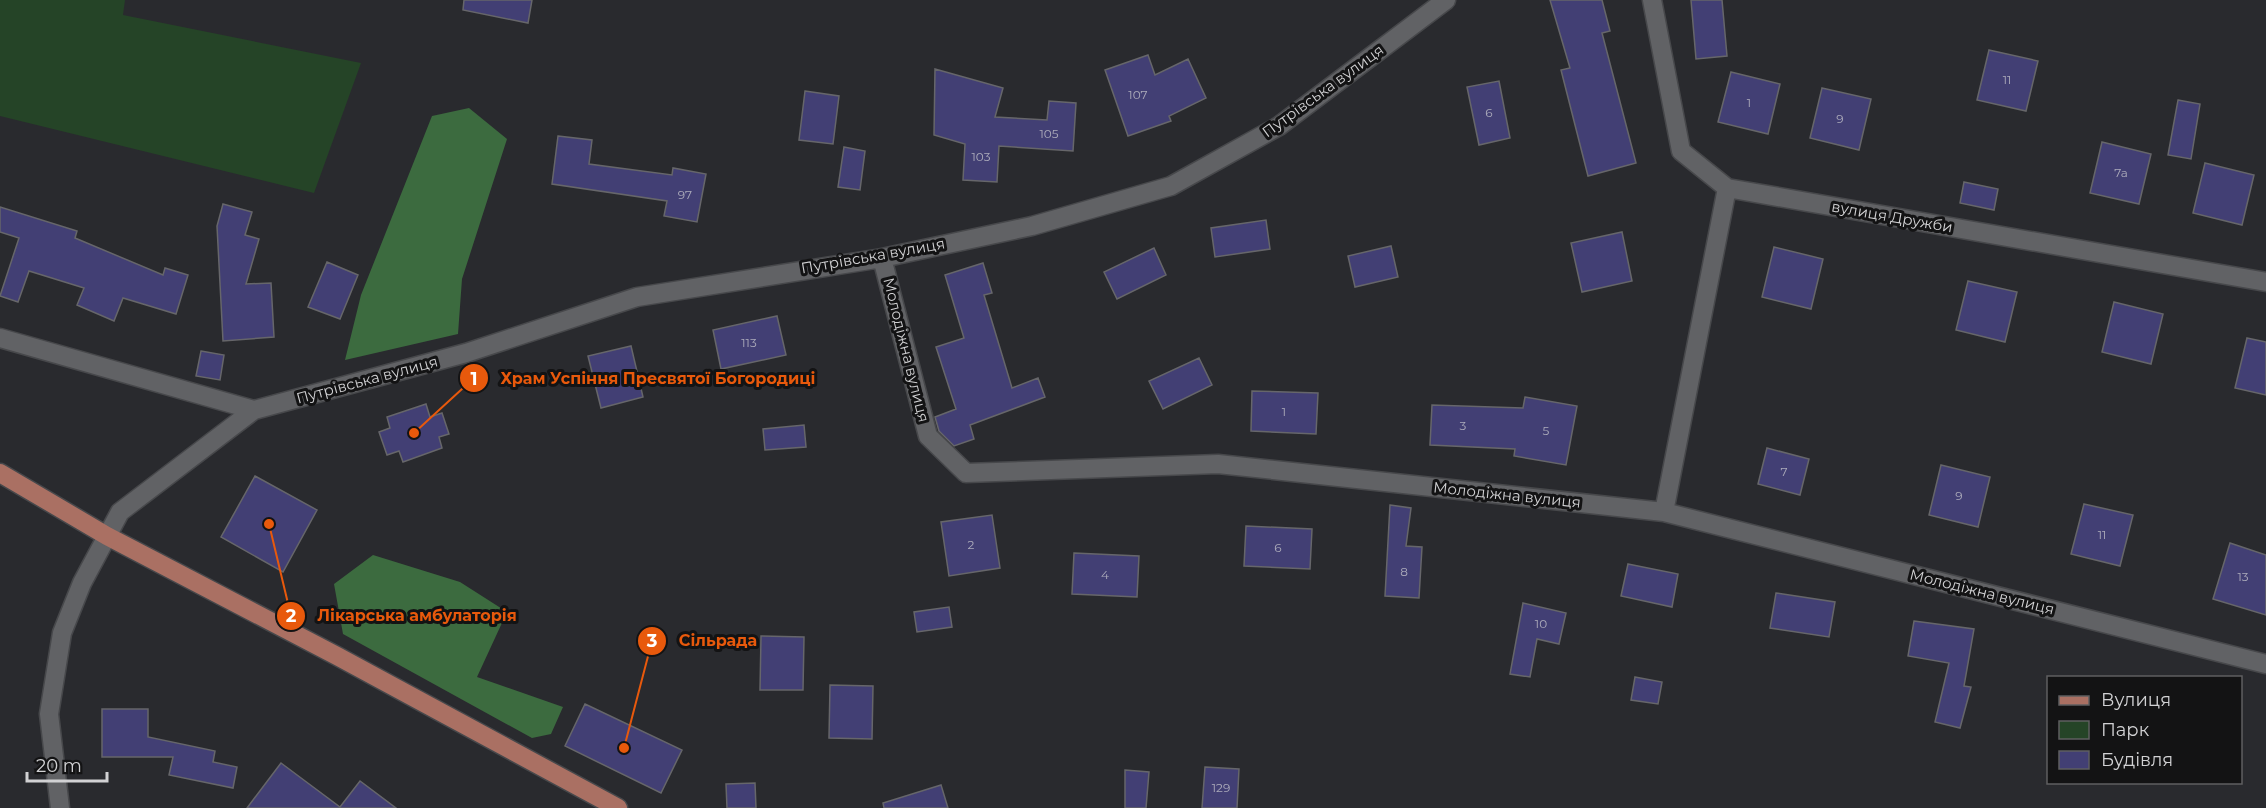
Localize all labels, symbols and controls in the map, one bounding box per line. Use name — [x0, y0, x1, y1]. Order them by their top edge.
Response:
street label: Путрівська вулиця — [1258, 40, 1387, 141]
house number: 11 — [2003, 72, 2011, 87]
house number: 107 — [1128, 87, 1148, 102]
house number: 1 — [1747, 95, 1751, 110]
house number: 6 — [1485, 105, 1493, 120]
house number: 9 — [1836, 111, 1844, 126]
house number: 105 — [1039, 126, 1059, 141]
house number: 103 — [972, 149, 991, 164]
house number: 7а — [2114, 165, 2128, 180]
house number: 97 — [678, 187, 692, 202]
street label: вулиця Дружби — [1830, 196, 1954, 237]
street label: Путрівська вулиця — [799, 233, 946, 278]
street label: Молодіжна вулиця — [879, 276, 934, 424]
house number: 113 — [741, 335, 757, 350]
street label: Путрівська вулиця — [294, 351, 440, 408]
callout: Храм Успіння Пресвятої Богородиці — [459, 361, 828, 395]
text: 1 — [470, 368, 478, 390]
text: Храм Успіння Пресвятої Богородиці — [500, 369, 816, 388]
house number: 1 — [1282, 404, 1286, 419]
house number: 3 — [1460, 418, 1467, 433]
house number: 5 — [1543, 423, 1550, 438]
house number: 7 — [1780, 464, 1788, 479]
street label: Молодіжна вулиця — [1432, 477, 1582, 512]
house number: 9 — [1955, 488, 1963, 503]
house number: 11 — [2098, 527, 2106, 542]
house number: 2 — [968, 537, 975, 552]
house number: 6 — [1274, 540, 1282, 555]
house number: 8 — [1400, 564, 1408, 579]
street label: Молодіжна вулиця — [1908, 564, 2056, 619]
house number: 4 — [1101, 567, 1109, 582]
house number: 13 — [2237, 569, 2249, 584]
callout: Лікарська амбулаторія — [276, 599, 529, 633]
text: 2 — [286, 605, 297, 627]
text: Лікарська амбулаторія — [317, 606, 517, 625]
house number: 10 — [1535, 616, 1547, 631]
callout: Сільрада — [637, 624, 769, 658]
text: 3 — [646, 630, 658, 652]
text: Сільрада — [679, 631, 757, 650]
legend — [2047, 676, 2242, 784]
text: Вулиця — [2101, 689, 2171, 711]
text: Парк — [2101, 719, 2150, 741]
scale bar — [27, 745, 106, 783]
text: Будівля — [2101, 749, 2173, 771]
text: 20 m — [36, 755, 82, 777]
house number: 129 — [1212, 780, 1230, 795]

